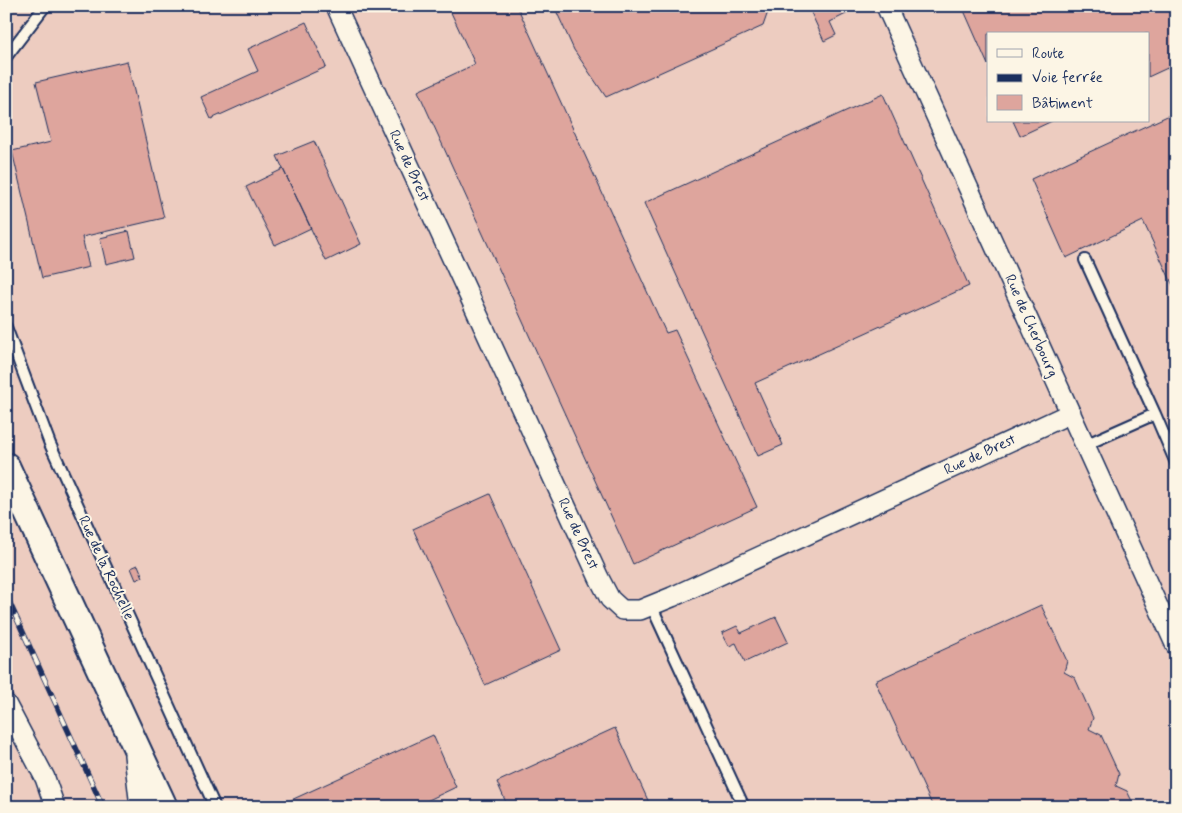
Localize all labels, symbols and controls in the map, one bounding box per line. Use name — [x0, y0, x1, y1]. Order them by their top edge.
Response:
legend — [987, 32, 1150, 122]
text: Route — [1032, 44, 1065, 64]
text: Voie ferrée — [1032, 68, 1103, 88]
text: Bâtiment — [1032, 94, 1093, 114]
street label: Rue de Brest — [384, 127, 435, 206]
street label: Rue de Cherbourg — [999, 271, 1063, 381]
street label: Rue de Brest — [941, 429, 1020, 480]
street label: Rue de Brest — [553, 495, 604, 574]
street label: Rue de la Rochelle — [73, 513, 139, 624]

